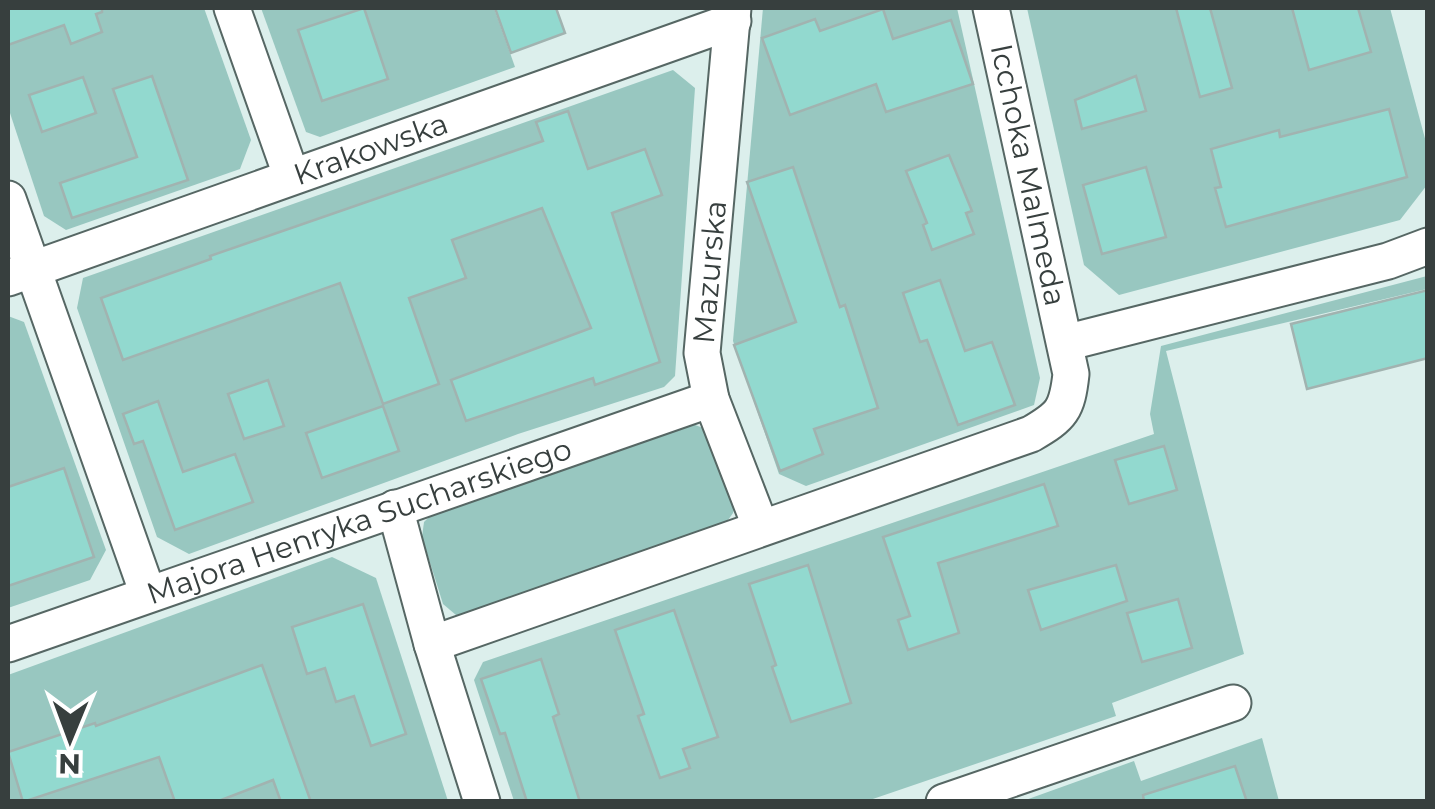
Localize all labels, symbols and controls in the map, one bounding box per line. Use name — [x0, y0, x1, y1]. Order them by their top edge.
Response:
street label: Icchoka Malmeda — [983, 40, 1074, 309]
street label: Krakowska — [288, 104, 453, 193]
street label: Mazurska — [685, 199, 734, 345]
street label: Majora Henryka Sucharskiego — [142, 430, 576, 612]
north arrow — [20, 689, 120, 789]
text: N — [58, 747, 81, 781]

